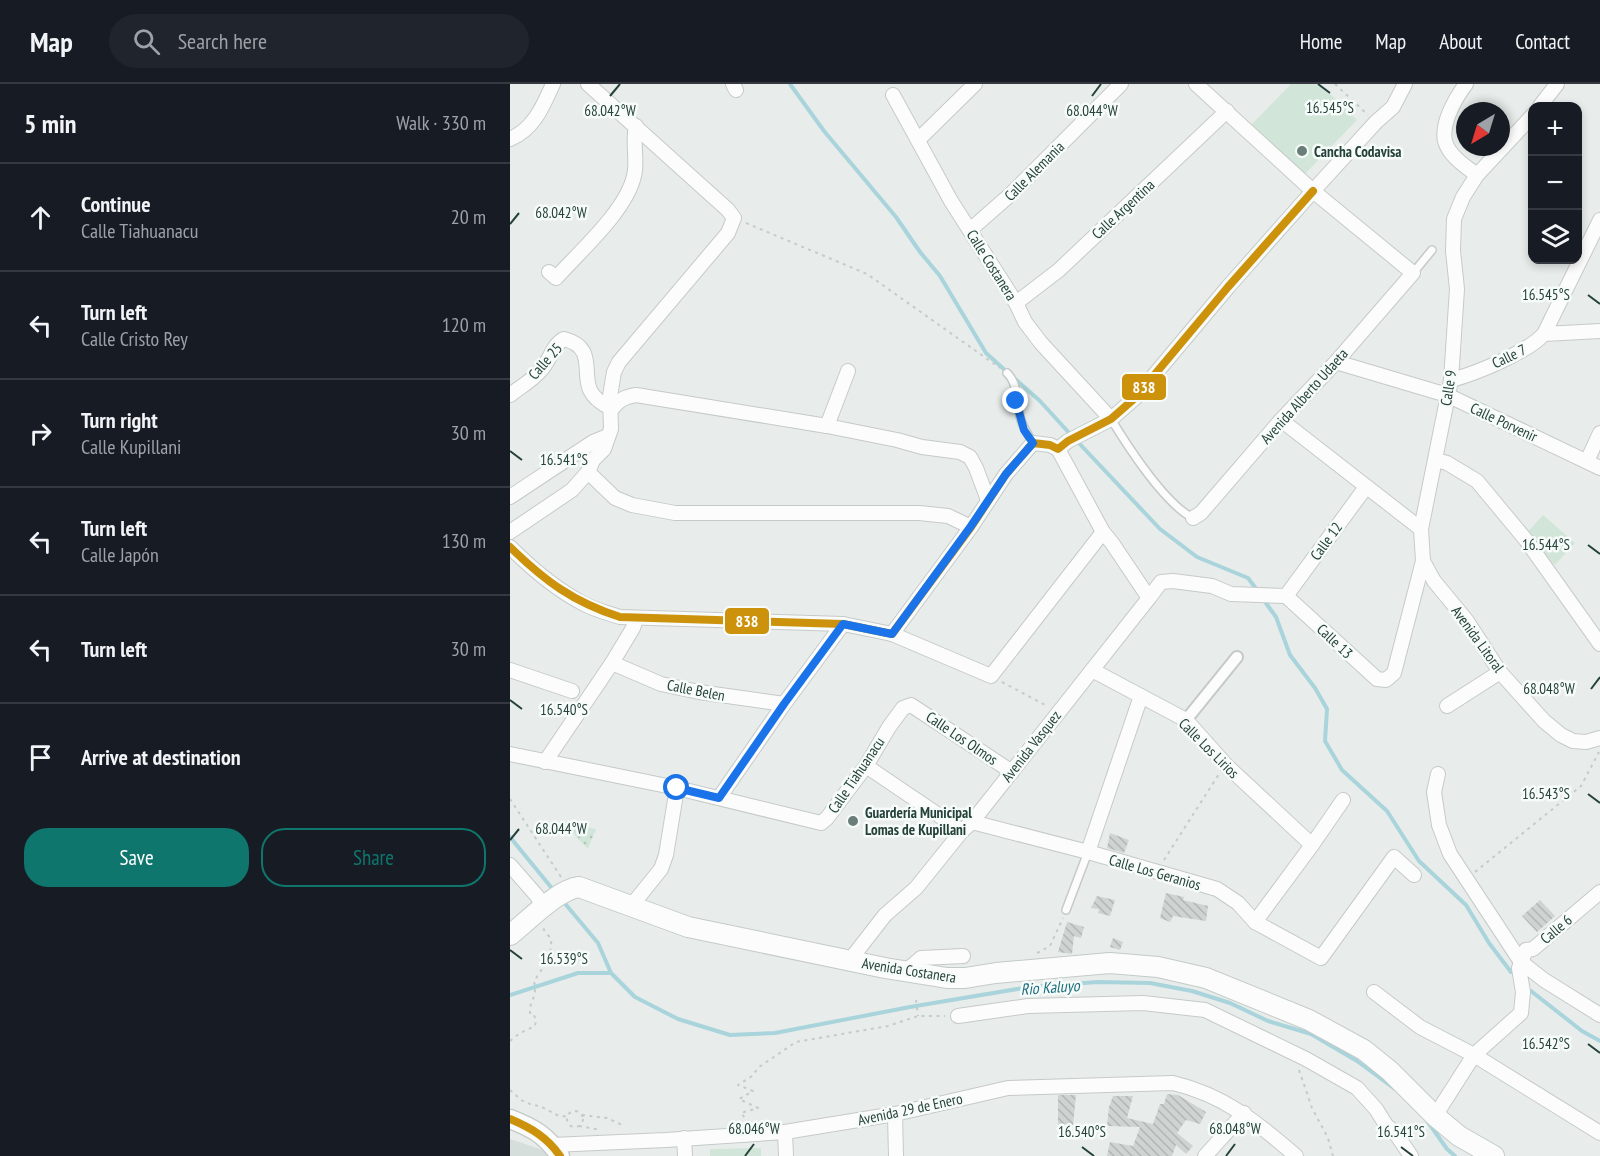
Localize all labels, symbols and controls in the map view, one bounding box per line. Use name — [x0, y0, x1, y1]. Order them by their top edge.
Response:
search box — [109, 14, 529, 68]
text: Map — [30, 23, 73, 60]
icon: search — [130, 25, 163, 58]
text: Search here — [178, 27, 267, 55]
text: Home — [1300, 28, 1342, 55]
text: Map — [1375, 28, 1406, 55]
text: About — [1439, 28, 1482, 55]
text: Contact — [1515, 28, 1570, 55]
text: 16.545°S — [1306, 98, 1354, 117]
text: 68.042°W — [584, 101, 636, 120]
text: 68.044°W — [1066, 101, 1118, 120]
north arrow — [1456, 102, 1510, 156]
map controls — [1528, 102, 1582, 264]
button: + — [1528, 102, 1582, 156]
text: 5 min — [24, 107, 77, 140]
text: Walk · 330 m — [396, 110, 486, 136]
street label: Calle Alemania — [1000, 137, 1068, 205]
place label: Cancha Codavisa — [1314, 142, 1402, 161]
marker: Cancha Codavisa — [1295, 144, 1309, 158]
button: − — [1528, 156, 1582, 210]
street label: Calle Argentina — [1088, 175, 1158, 243]
text: Continue — [81, 190, 151, 218]
icon: ahead — [24, 201, 57, 234]
text: 68.042°W — [535, 203, 587, 222]
text: 20 m — [451, 204, 486, 230]
button: layers — [1528, 210, 1582, 264]
text: Calle Tiahuanacu — [81, 218, 199, 244]
street label: Calle Costanera — [963, 226, 1021, 304]
text: 16.545°S — [1522, 285, 1570, 304]
text: Turn left — [81, 298, 147, 326]
icon: left — [24, 309, 57, 342]
text: 120 m — [442, 312, 486, 338]
text: Calle Cristo Rey — [81, 326, 188, 352]
street label: Calle 25 — [524, 339, 566, 383]
street label: Calle 7 — [1489, 340, 1529, 372]
street label: Avenida Alberto Udaeta — [1256, 344, 1352, 448]
street label: Calle 9 — [1436, 369, 1460, 407]
line badge: 838 — [1121, 373, 1167, 401]
text: 838 — [1133, 377, 1155, 397]
route end — [1002, 387, 1028, 413]
street label: Calle Porvenir — [1467, 398, 1541, 446]
text: Turn right — [81, 406, 158, 434]
icon: right — [24, 417, 57, 450]
text: 30 m — [451, 420, 486, 446]
text: Calle Kupillani — [81, 434, 181, 460]
text: 16.541°S — [540, 450, 588, 469]
text: Turn left — [81, 514, 147, 542]
street label: Calle 12 — [1306, 518, 1346, 564]
icon: left — [24, 525, 57, 558]
text: 130 m — [442, 528, 486, 554]
text: 16.544°S — [1522, 535, 1570, 554]
text: Calle Japón — [81, 542, 159, 568]
street label: Avenida Litoral — [1447, 602, 1509, 676]
line badge: 838 — [724, 607, 770, 635]
text: 838 — [736, 611, 758, 631]
street label: Calle 13 — [1313, 620, 1357, 662]
icon: left — [24, 633, 57, 666]
text: Turn left — [81, 635, 147, 663]
text: 30 m — [451, 636, 486, 662]
street label: Calle Belen — [665, 675, 727, 705]
text: 68.048°W — [1523, 679, 1575, 698]
text: 16.540°S — [540, 700, 588, 719]
street label: Avenida Vasquez — [997, 706, 1065, 786]
street label: Calle Los Olmos — [923, 707, 1001, 769]
street label: Calle Los Lirios — [1175, 714, 1243, 782]
street label: Calle Tiahuanacu — [823, 733, 889, 817]
icon: arrive — [24, 741, 57, 774]
text: Arrive at destination — [81, 743, 241, 771]
route start — [663, 774, 689, 800]
text: 16.543°S — [1522, 784, 1570, 803]
place label: Guardería Municipal Lomas de Kupillani — [865, 803, 972, 839]
marker: Guardería Municipal Lomas de Kupillani — [846, 814, 860, 828]
text: 68.044°W — [535, 819, 587, 838]
button: Save — [24, 828, 249, 887]
button: Share — [261, 828, 486, 887]
street label: Calle Los Geranios — [1107, 850, 1203, 894]
street label: Calle 6 — [1536, 910, 1576, 948]
text: 16.539°S — [540, 949, 588, 968]
street label: Avenida Costanera — [861, 953, 957, 987]
water label: Rio Kaluyo — [1020, 975, 1081, 999]
text: 16.542°S — [1522, 1034, 1570, 1053]
street label: Avenida 29 de Enero — [856, 1089, 964, 1129]
text: 68.046°W — [728, 1119, 780, 1138]
text: 68.048°W — [1209, 1119, 1261, 1138]
text: 16.540°S — [1058, 1122, 1106, 1141]
text: 16.541°S — [1377, 1122, 1425, 1141]

